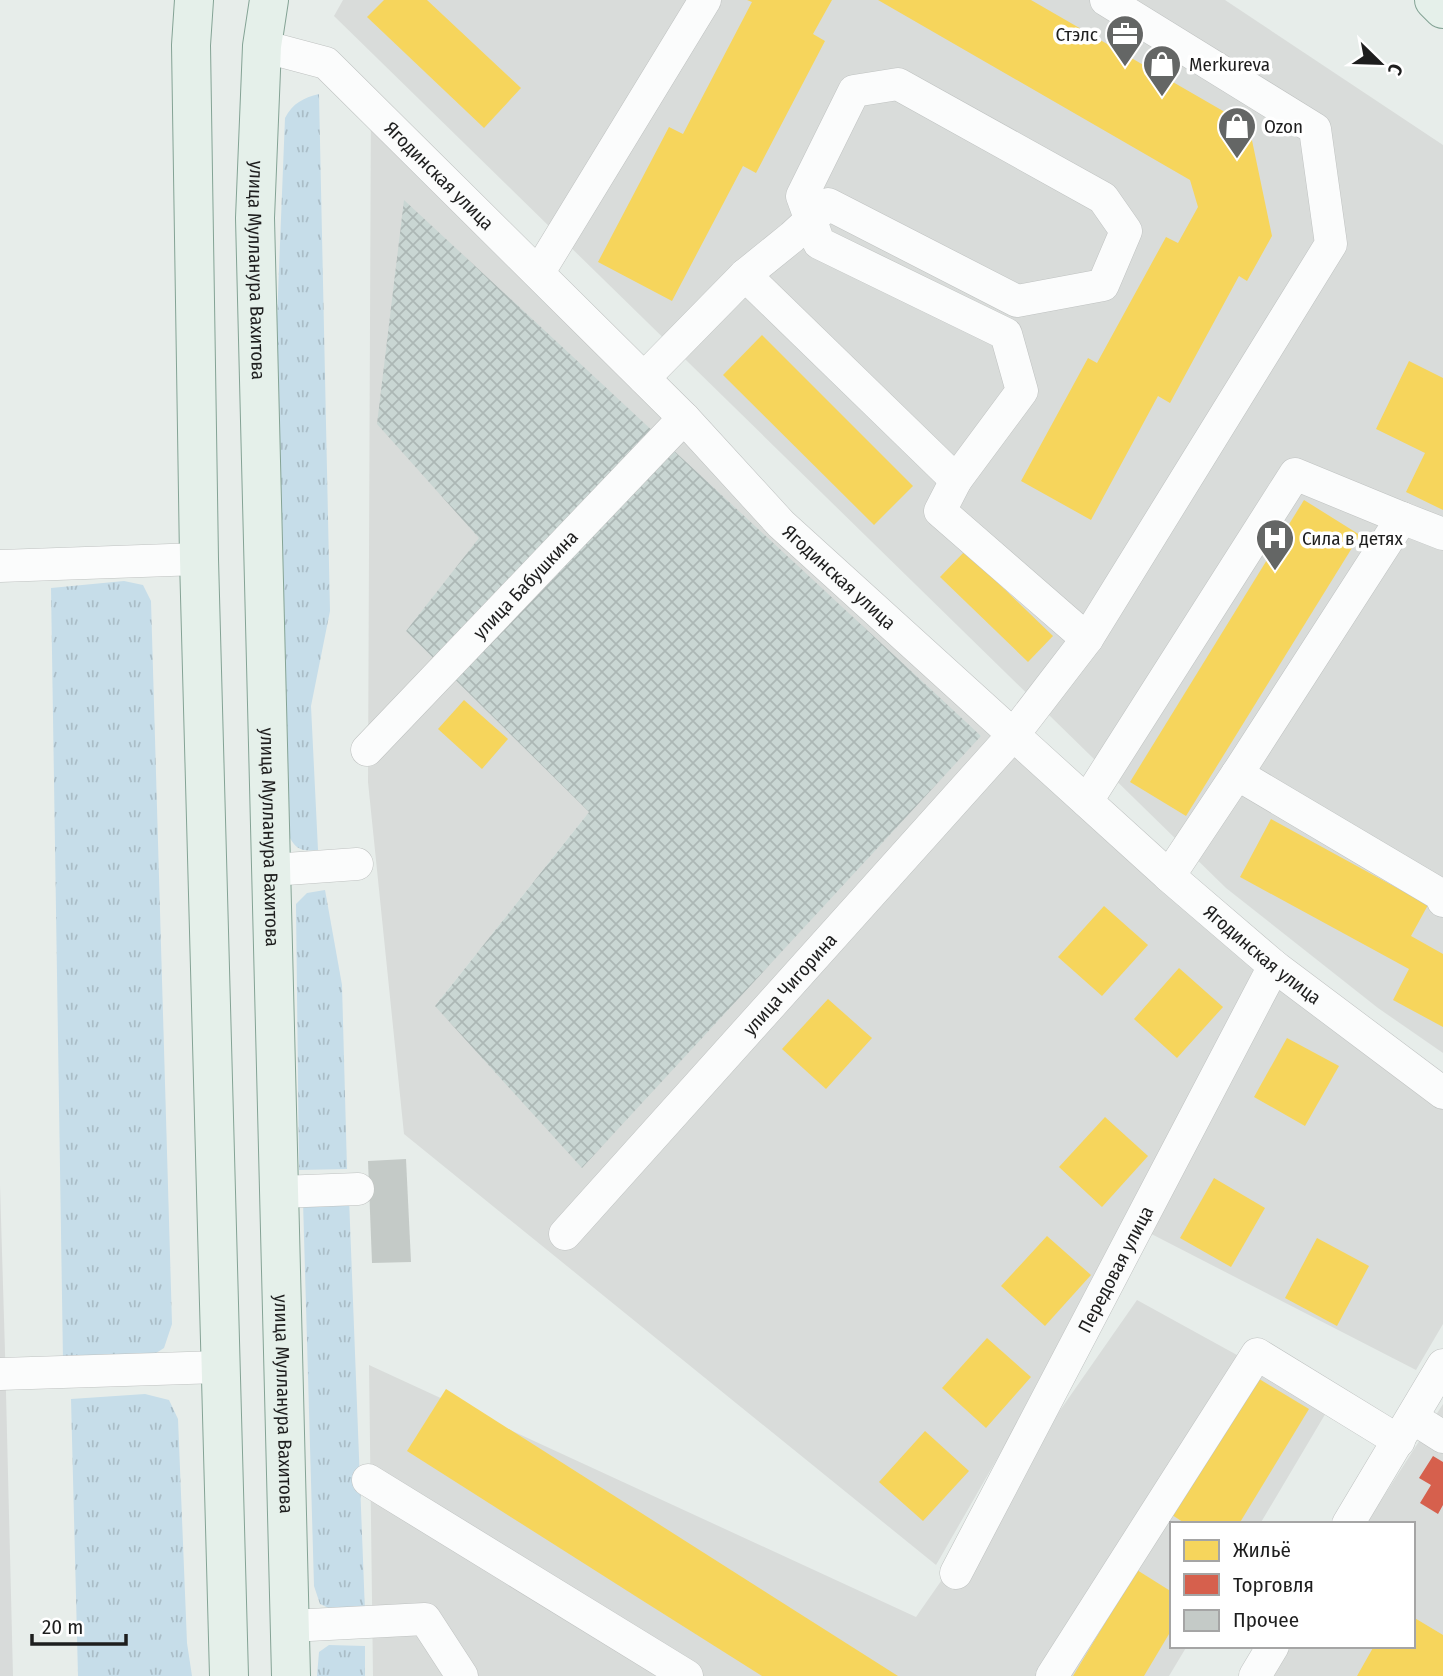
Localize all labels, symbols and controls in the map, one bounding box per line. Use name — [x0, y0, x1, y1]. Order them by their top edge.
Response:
office icon: Стэлс — [1104, 13, 1146, 68]
place label: Стэлс — [1056, 23, 1098, 46]
north arrow — [1345, 28, 1415, 98]
shop icon: Merkureva — [1141, 43, 1183, 98]
place label: Merkureva — [1189, 53, 1270, 76]
text: С — [1383, 60, 1408, 79]
shop icon: Ozon — [1216, 105, 1258, 160]
place label: Ozon — [1264, 115, 1303, 138]
street label: Ягодинская улица — [380, 117, 499, 235]
street label: улица Мулланура Вахитова — [243, 160, 270, 380]
hospital icon: Сила в детях — [1254, 517, 1296, 572]
street label: Ягодинская улица — [778, 520, 900, 635]
street label: улица Бабушкина — [468, 525, 583, 644]
place label: Сила в детях — [1302, 527, 1403, 550]
street label: улица Мулланура Вахитова — [256, 727, 284, 947]
street label: Ягодинская улица — [1199, 900, 1325, 1009]
street label: улица Чигорина — [738, 929, 842, 1040]
street label: Передовая улица — [1073, 1202, 1158, 1337]
street label: улица Мулланура Вахитова — [270, 1294, 298, 1514]
legend — [1170, 1522, 1415, 1648]
text: Жильё — [1233, 1537, 1291, 1563]
text: Торговля — [1233, 1572, 1314, 1598]
scale bar — [32, 1602, 126, 1646]
text: Прочее — [1233, 1607, 1299, 1633]
text: 20 m — [42, 1614, 83, 1640]

